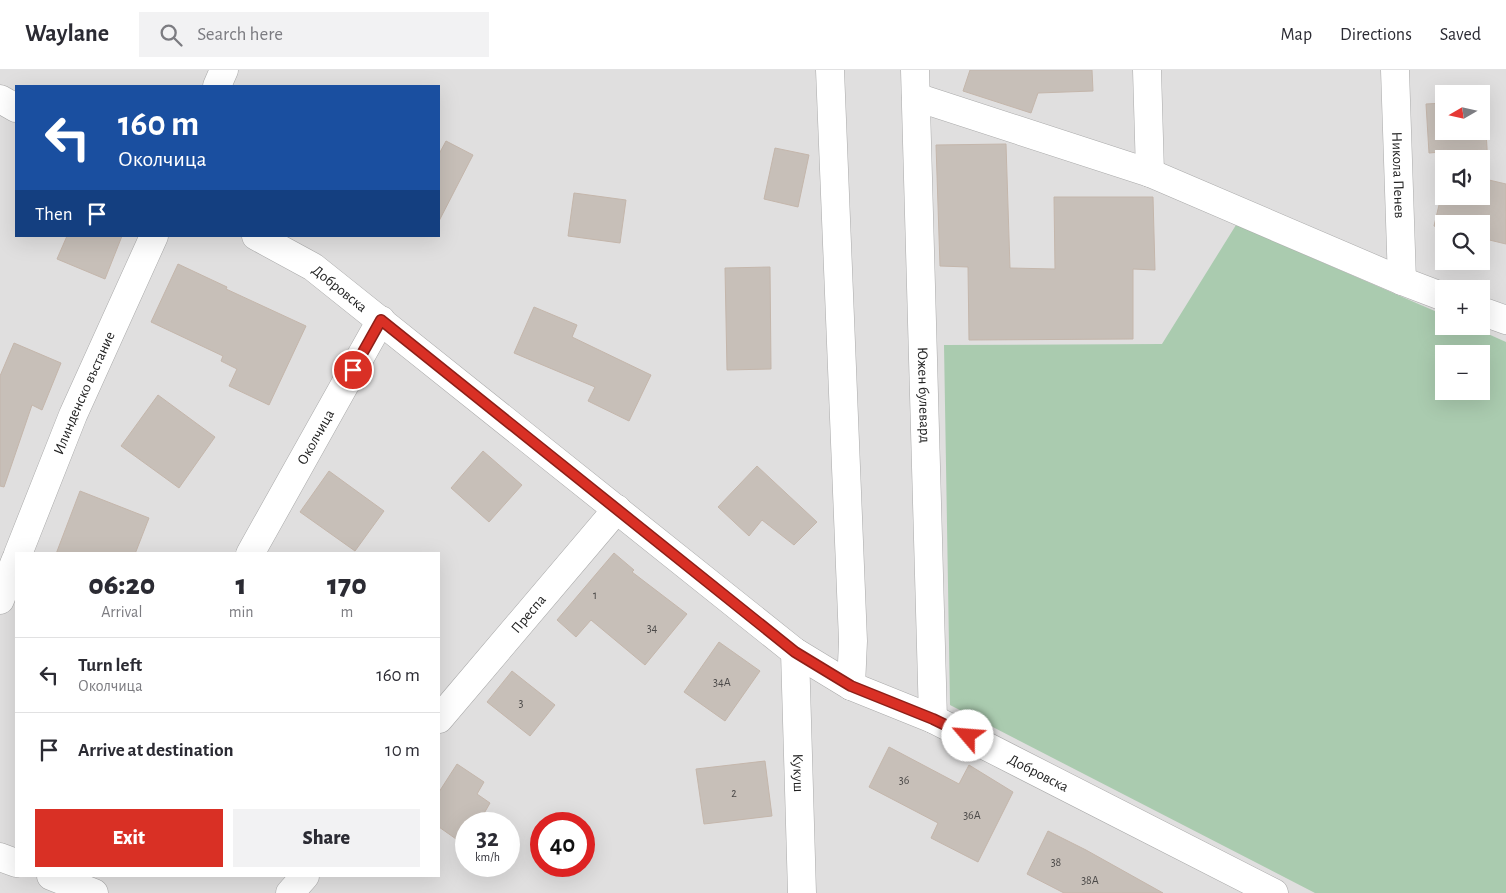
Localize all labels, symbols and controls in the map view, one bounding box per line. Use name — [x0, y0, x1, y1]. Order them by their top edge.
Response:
search box — [139, 12, 489, 57]
icon: search — [157, 21, 185, 49]
text: Waylane — [25, 22, 109, 46]
text: Search here — [197, 25, 283, 44]
text: Map — [1281, 26, 1312, 44]
text: Directions — [1340, 26, 1412, 44]
text: Saved — [1440, 26, 1481, 44]
north arrow — [1435, 85, 1490, 140]
map controls — [1435, 85, 1490, 400]
icon: left — [35, 105, 100, 170]
text: 160 m — [118, 107, 199, 142]
street label: Никола Пенев — [1389, 131, 1407, 219]
text: Околчица — [118, 148, 207, 170]
button: sound — [1435, 150, 1490, 205]
icon: arrive — [83, 200, 111, 228]
text: Then — [35, 205, 73, 224]
button: search — [1435, 215, 1490, 270]
street label: Добровска — [309, 262, 370, 315]
button: + — [1435, 280, 1490, 335]
street label: Илинденско въстание — [51, 329, 118, 457]
button: − — [1435, 345, 1490, 400]
street label: Южен булевард — [915, 347, 932, 443]
pin — [332, 349, 374, 391]
icon: arrive — [339, 356, 367, 384]
street label: Околчица — [295, 407, 337, 467]
text: 06:20 — [88, 570, 155, 600]
text: 1 — [236, 570, 247, 600]
text: 170 — [327, 570, 367, 600]
house number: 1 — [593, 589, 597, 601]
street label: Преспа — [508, 592, 549, 636]
text: Arrival — [101, 604, 142, 620]
text: min — [229, 604, 254, 620]
text: m — [340, 604, 353, 620]
house number: 34 — [647, 622, 658, 634]
text: Turn left — [78, 656, 142, 675]
icon: left — [35, 661, 63, 689]
text: 160 m — [376, 666, 420, 685]
house number: 34А — [713, 676, 731, 688]
text: Околчица — [78, 678, 142, 694]
house number: 3 — [519, 697, 524, 709]
position arrow — [941, 709, 993, 761]
icon: arrive — [35, 736, 63, 764]
text: Arrive at destination — [78, 741, 234, 760]
text: 10 m — [385, 741, 420, 760]
street label: Добровска — [1006, 752, 1071, 795]
street label: Кукуш — [790, 753, 806, 793]
house number: 36 — [899, 774, 910, 786]
house number: 2 — [731, 787, 737, 799]
button: Exit — [35, 809, 223, 867]
button: Share — [233, 809, 420, 867]
house number: 36А — [963, 809, 981, 821]
speed limit sign: 40 — [530, 812, 595, 877]
text: 32 — [476, 826, 499, 851]
text: km/h — [475, 851, 500, 863]
house number: 38 — [1051, 856, 1062, 868]
house number: 38А — [1081, 874, 1099, 886]

